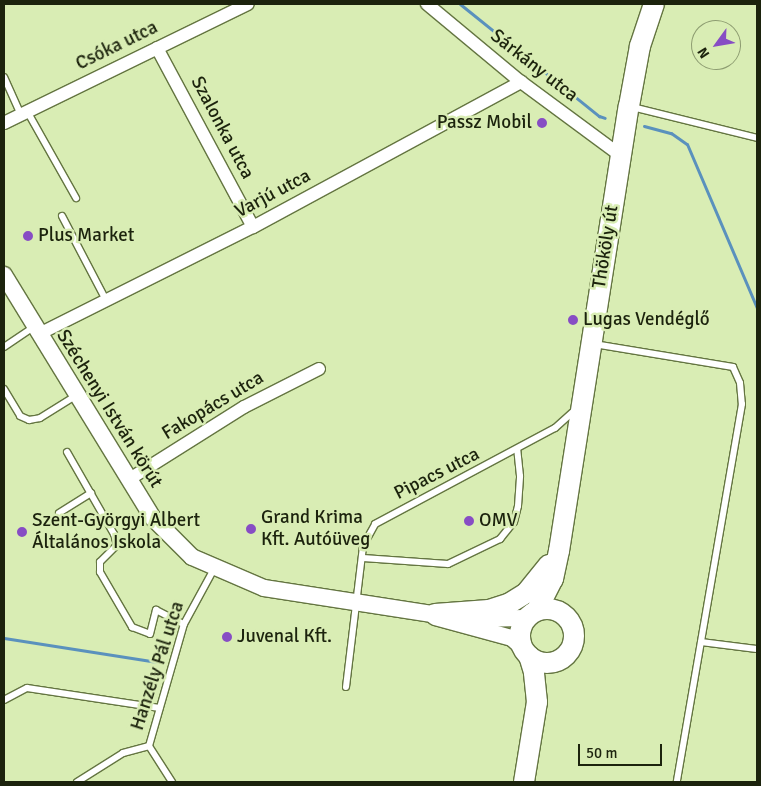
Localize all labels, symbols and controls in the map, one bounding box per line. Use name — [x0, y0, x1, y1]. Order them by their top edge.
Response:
street label: Csóka utca — [72, 16, 162, 76]
north arrow — [691, 20, 741, 70]
street label: Sárkány utca — [486, 25, 582, 107]
text: N — [694, 44, 713, 61]
street label: Szalonka utca — [185, 73, 259, 183]
place label: Passz Mobil — [437, 112, 532, 134]
marker: Passz Mobil — [536, 117, 548, 129]
street label: Varjú utca — [231, 165, 315, 223]
street label: Thököly út — [588, 204, 624, 290]
place label: Plus Market — [38, 225, 134, 247]
marker: Plus Market — [22, 230, 34, 242]
place label: Lugas Vendéglő — [583, 309, 710, 331]
marker: Lugas Vendéglő — [567, 314, 579, 326]
street label: Széchenyi István körút — [51, 326, 167, 492]
street label: Fakopács utca — [158, 367, 268, 445]
street label: Pipacs utca — [391, 443, 483, 505]
place label: Grand Krima Kft. Autóüveg — [261, 507, 370, 551]
place label: Szent-Györgyi Albert Általános Iskola — [32, 510, 200, 554]
place label: OMV — [479, 510, 517, 532]
marker: OMV — [463, 515, 475, 527]
marker: Grand Krima Kft. Autóüveg — [245, 523, 257, 535]
marker: Szent-Györgyi Albert Általános Iskola — [16, 526, 28, 538]
street label: Hanzély Pál utca — [126, 599, 190, 733]
place label: Juvenal Kft. — [237, 626, 332, 648]
marker: Juvenal Kft. — [221, 631, 233, 643]
scale bar — [581, 734, 665, 766]
text: 50 m — [586, 744, 617, 762]

